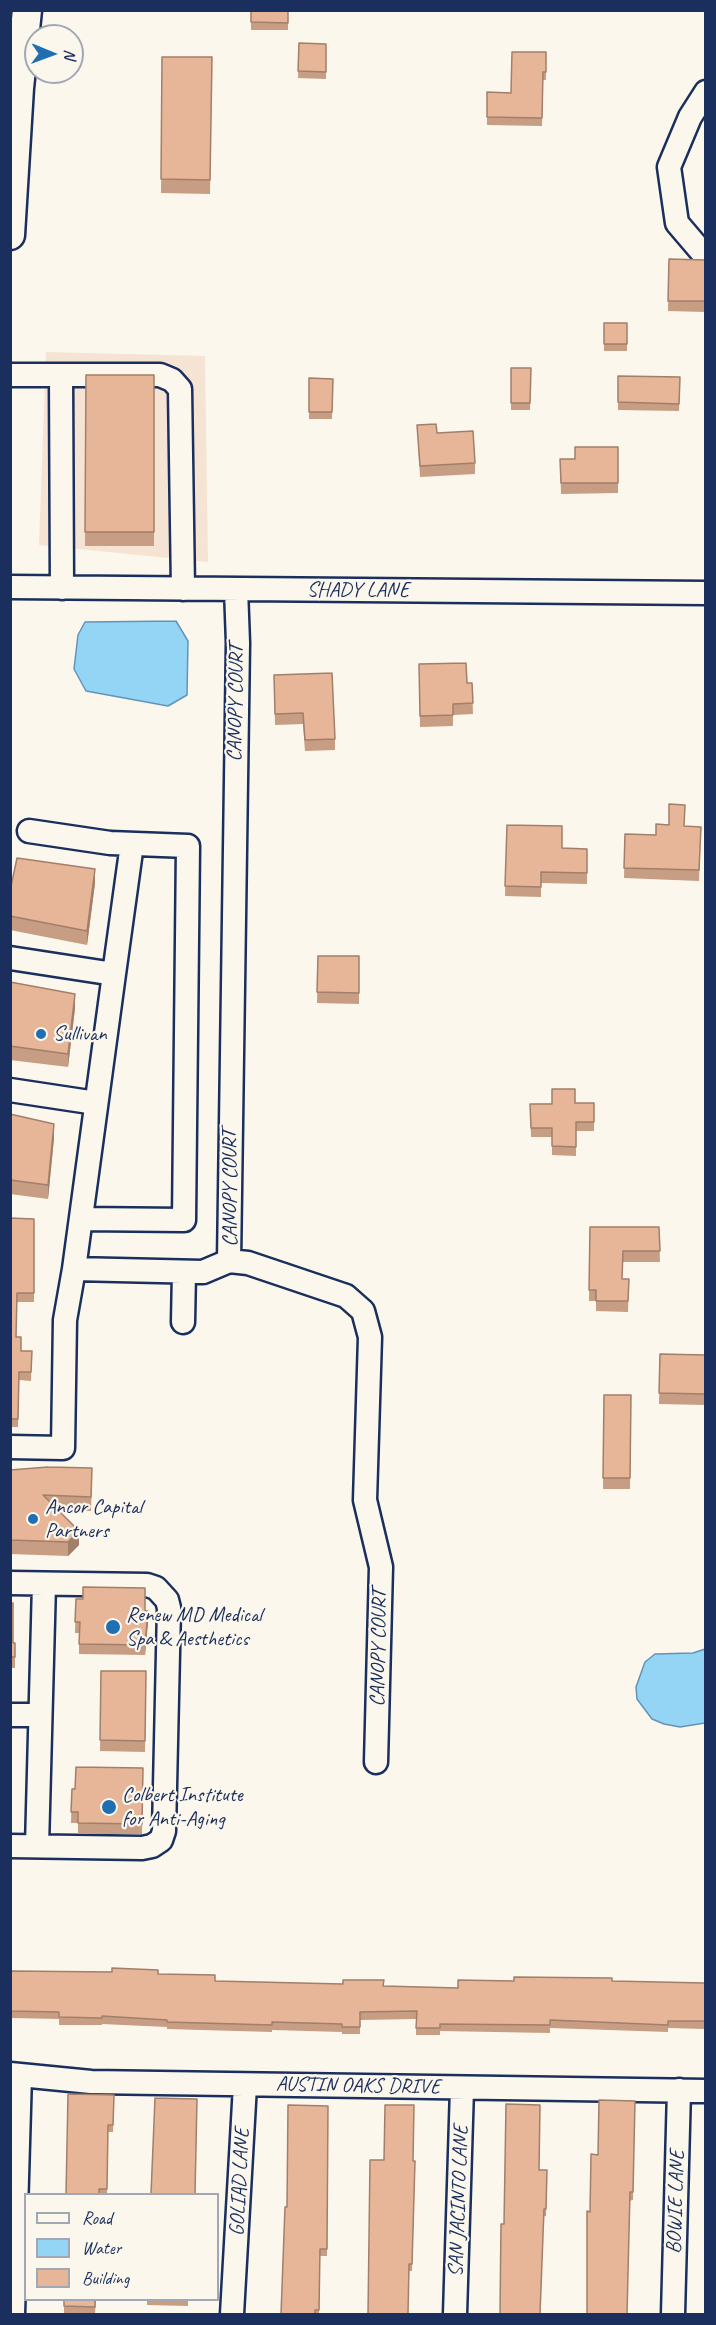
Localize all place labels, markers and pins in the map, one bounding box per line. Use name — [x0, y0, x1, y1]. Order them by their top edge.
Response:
place label: Sullivan — [53, 1021, 107, 1047]
marker: Sullivan — [34, 1027, 48, 1041]
place label: Ancor Capital Partners — [45, 1494, 142, 1544]
marker: Ancor Capital Partners — [26, 1512, 40, 1526]
place label: Renew MD Medical Spa & Aesthetics — [126, 1602, 262, 1652]
marker: Renew MD Medical Spa & Aesthetics — [104, 1618, 122, 1636]
place label: Colbert Institute for Anti-Aging — [122, 1782, 243, 1832]
marker: Colbert Institute for Anti-Aging — [100, 1798, 118, 1816]

